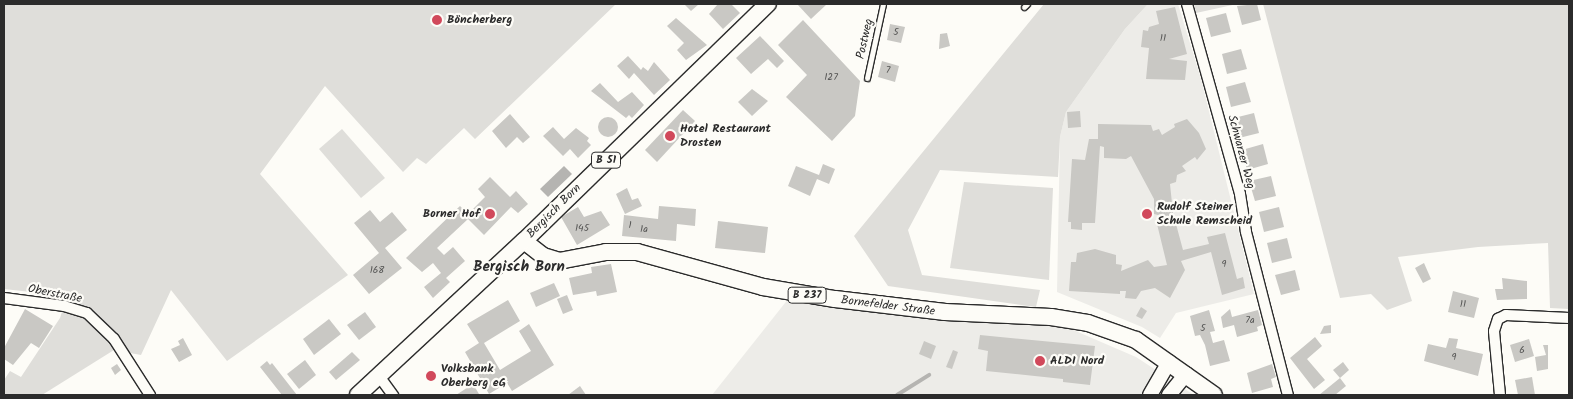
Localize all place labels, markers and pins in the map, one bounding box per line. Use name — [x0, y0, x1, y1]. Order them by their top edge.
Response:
place label: Böncherberg — [447, 13, 512, 27]
marker: Böncherberg — [431, 14, 443, 26]
place label: Hotel Restaurant Drosten — [680, 122, 771, 150]
marker: Hotel Restaurant Drosten — [664, 130, 676, 142]
place label: Rudolf Steiner Schule Remscheid — [1157, 200, 1252, 228]
place label: Borner Hof — [423, 207, 480, 221]
marker: Borner Hof — [484, 208, 496, 220]
marker: Rudolf Steiner Schule Remscheid — [1141, 208, 1153, 220]
place label: ALDI Nord — [1050, 354, 1104, 368]
marker: ALDI Nord — [1034, 355, 1046, 367]
place label: Volksbank Oberberg eG — [441, 362, 506, 390]
marker: Volksbank Oberberg eG — [425, 370, 437, 382]

